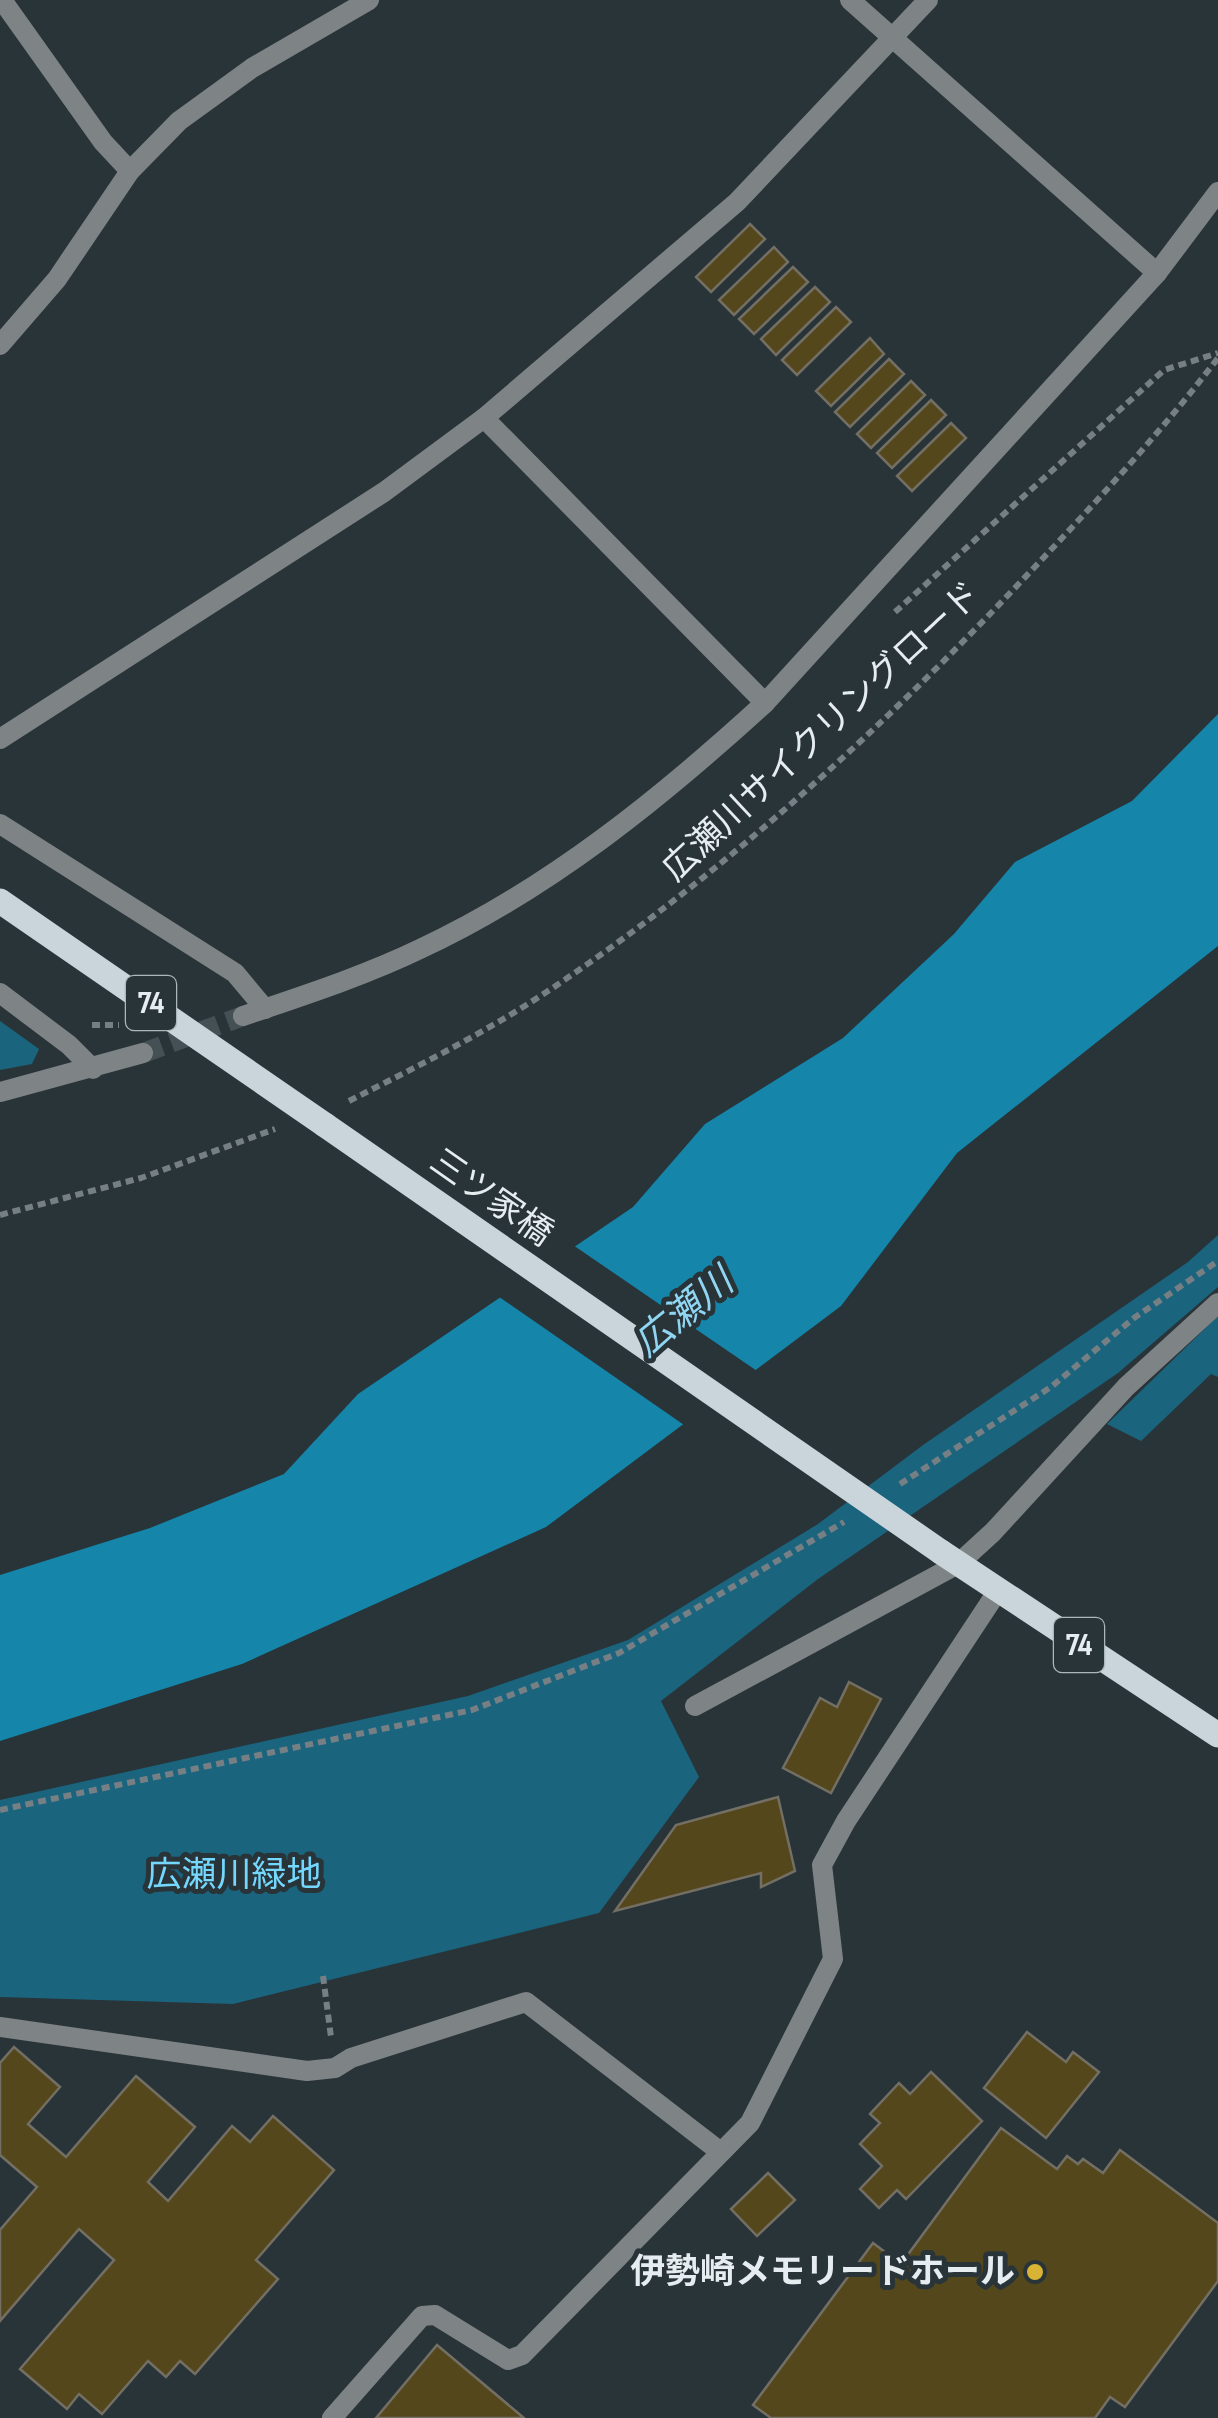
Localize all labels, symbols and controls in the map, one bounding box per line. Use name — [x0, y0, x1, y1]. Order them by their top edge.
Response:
street label: 広瀬川サイクリングロード — [654, 573, 990, 891]
road number: 74 — [126, 976, 176, 1030]
street label: 三ツ家橋 — [421, 1140, 561, 1256]
water label: 広瀬川 — [626, 1257, 746, 1366]
road number: 74 — [1054, 1618, 1104, 1672]
park label: 広瀬川緑地 — [146, 1854, 322, 1897]
place label: 伊勢崎メモリードホール — [630, 2251, 1015, 2294]
marker: 伊勢崎メモリードホール — [1024, 2261, 1046, 2283]

